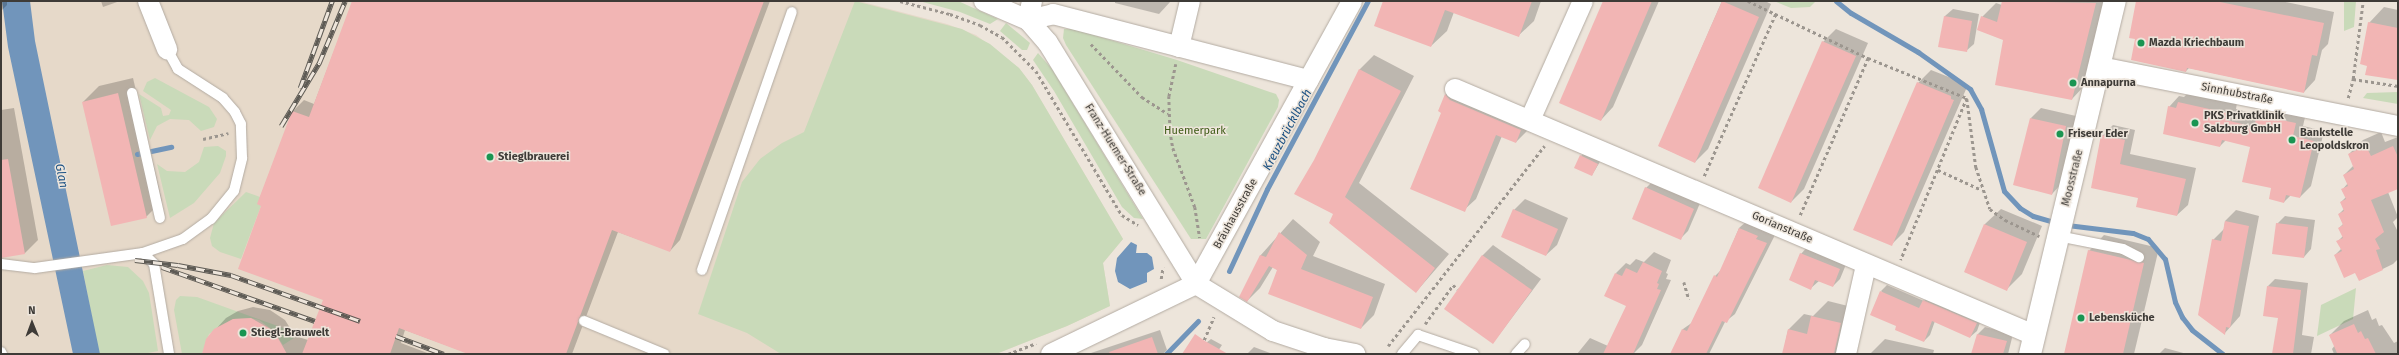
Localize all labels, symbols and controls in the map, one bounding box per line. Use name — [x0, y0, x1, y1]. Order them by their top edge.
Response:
place label: Mazda Kriechbaum — [2149, 36, 2244, 50]
marker: Mazda Kriechbaum — [2136, 38, 2146, 48]
place label: Annapurna — [2081, 76, 2136, 90]
marker: Annapurna — [2068, 78, 2078, 88]
street label: Sinnhubstraße — [2200, 81, 2274, 107]
water label: Kreuzbrücklbach — [1261, 87, 1315, 173]
street label: Franz-Huemer-Straße — [1081, 102, 1149, 198]
place label: PKS Privatklinik Salzburg GmbH — [2204, 110, 2284, 136]
marker: PKS Privatklinik Salzburg GmbH — [2189, 117, 2201, 129]
park label: Huemerpark — [1164, 124, 1226, 138]
place label: Friseur Eder — [2068, 127, 2128, 141]
place label: Bankstelle Leopoldskron — [2300, 127, 2369, 153]
marker: Friseur Eder — [2055, 129, 2065, 139]
marker: Bankstelle Leopoldskron — [2287, 135, 2297, 145]
street label: Moosstraße — [2060, 148, 2086, 208]
place label: Stieglbrauerei — [498, 150, 569, 164]
marker: Stieglbrauerei — [485, 152, 495, 162]
water label: Glan — [52, 163, 70, 189]
street label: Bräuhausstraße — [1211, 177, 1261, 251]
street label: Gorianstraße — [1750, 209, 1814, 247]
north arrow — [12, 303, 52, 343]
text: N — [28, 304, 36, 317]
place label: Lebensküche — [2089, 311, 2155, 325]
marker: Lebensküche — [2076, 313, 2086, 323]
place label: Stiegl-Brauwelt — [251, 326, 329, 340]
marker: Stiegl-Brauwelt — [238, 328, 248, 338]

